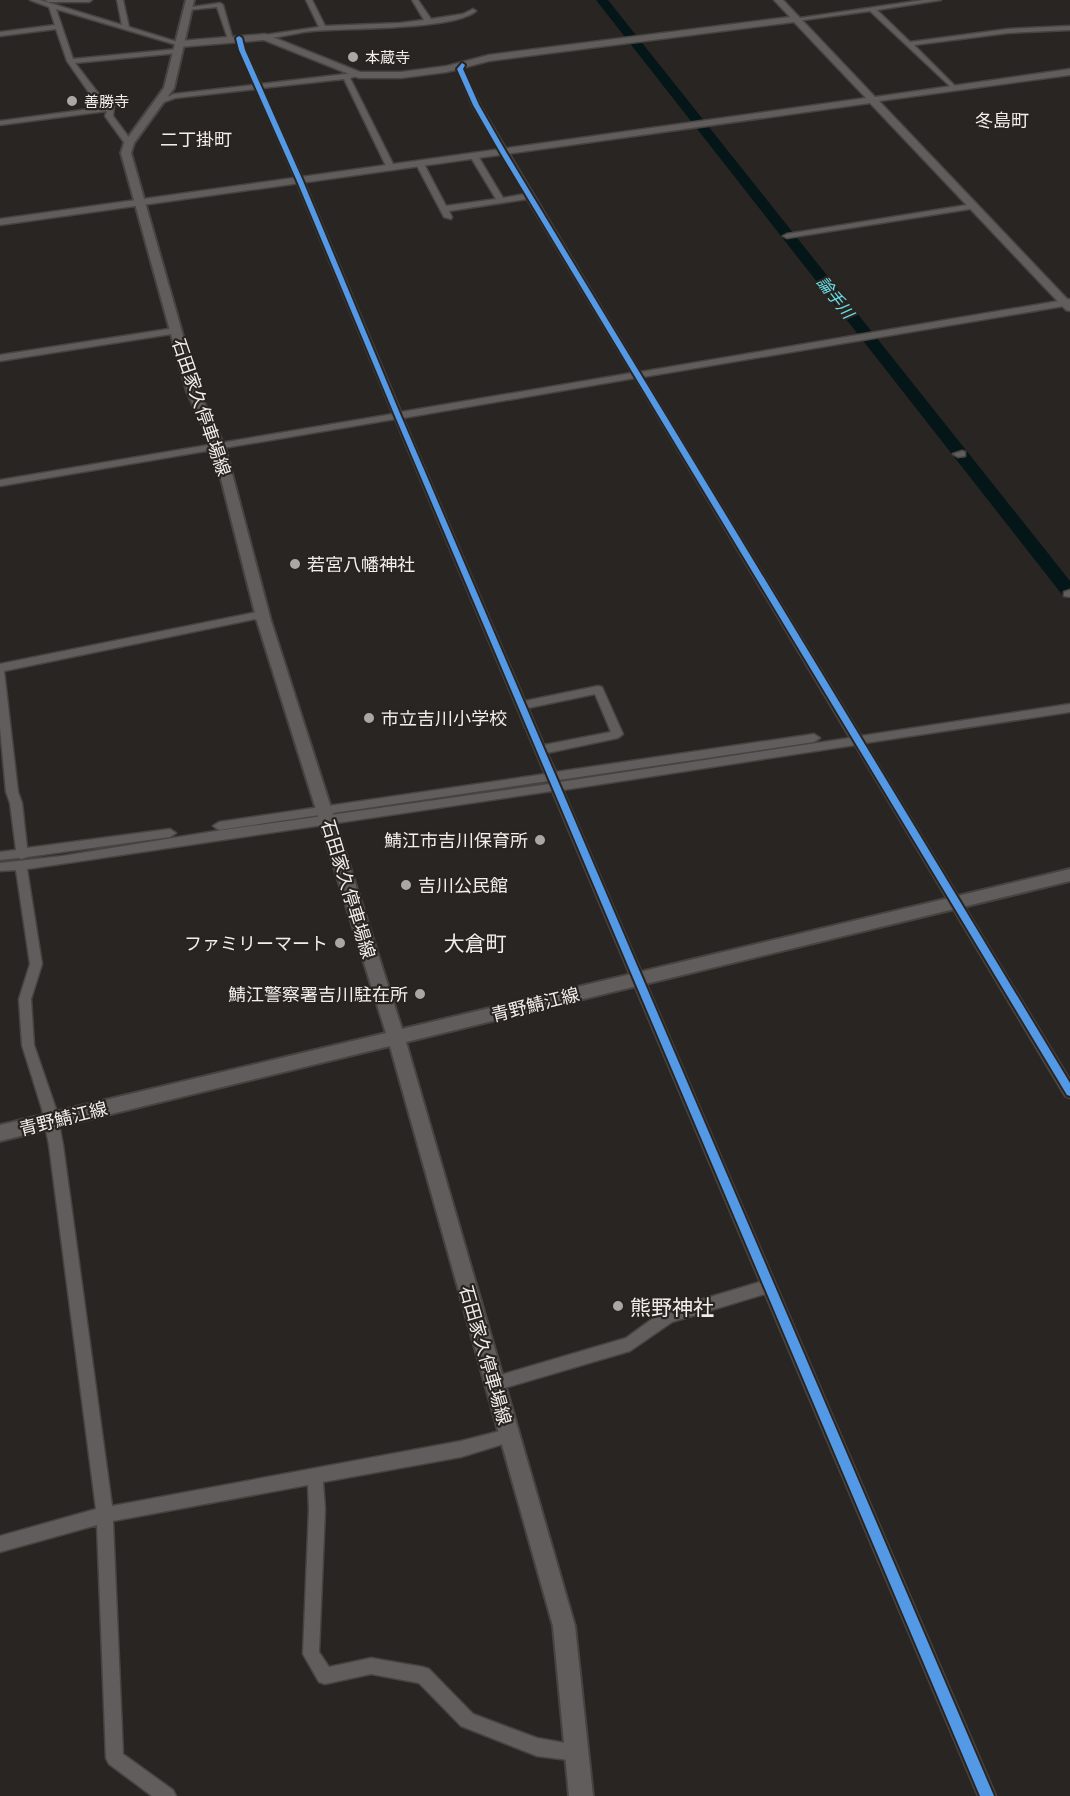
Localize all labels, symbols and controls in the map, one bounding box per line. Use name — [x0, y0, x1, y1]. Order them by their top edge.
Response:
place label: 本蔵寺 — [365, 48, 410, 66]
marker: 本蔵寺 — [346, 50, 360, 64]
place label: 善勝寺 — [84, 92, 129, 110]
marker: 善勝寺 — [65, 94, 79, 108]
district label: 冬島町 — [975, 109, 1029, 131]
district label: 二丁掛町 — [160, 128, 232, 150]
water label: 論手川 — [814, 272, 859, 323]
street label: 石田家久停車場線 — [168, 335, 236, 479]
place label: 若宮八幡神社 — [307, 553, 415, 575]
marker: 若宮八幡神社 — [288, 557, 302, 571]
place label: 市立吉川小学校 — [381, 707, 507, 729]
marker: 市立吉川小学校 — [362, 711, 376, 725]
street label: 石田家久停車場線 — [317, 817, 381, 961]
place label: 鯖江市吉川保育所 — [384, 829, 528, 851]
marker: 鯖江市吉川保育所 — [533, 833, 547, 847]
place label: 吉川公民館 — [418, 874, 508, 896]
marker: 吉川公民館 — [399, 878, 413, 892]
district label: 大倉町 — [444, 930, 507, 955]
place label: ファミリーマート — [184, 932, 328, 954]
marker: ファミリーマート — [333, 936, 347, 950]
street label: 青野鯖江線 — [489, 982, 581, 1026]
place label: 鯖江警察署吉川駐在所 — [228, 983, 408, 1005]
marker: 鯖江警察署吉川駐在所 — [413, 987, 427, 1001]
street label: 青野鯖江線 — [17, 1096, 109, 1140]
street label: 石田家久停車場線 — [456, 1283, 516, 1427]
place label: 熊野神社 — [630, 1294, 714, 1319]
marker: 熊野神社 — [611, 1299, 625, 1313]

